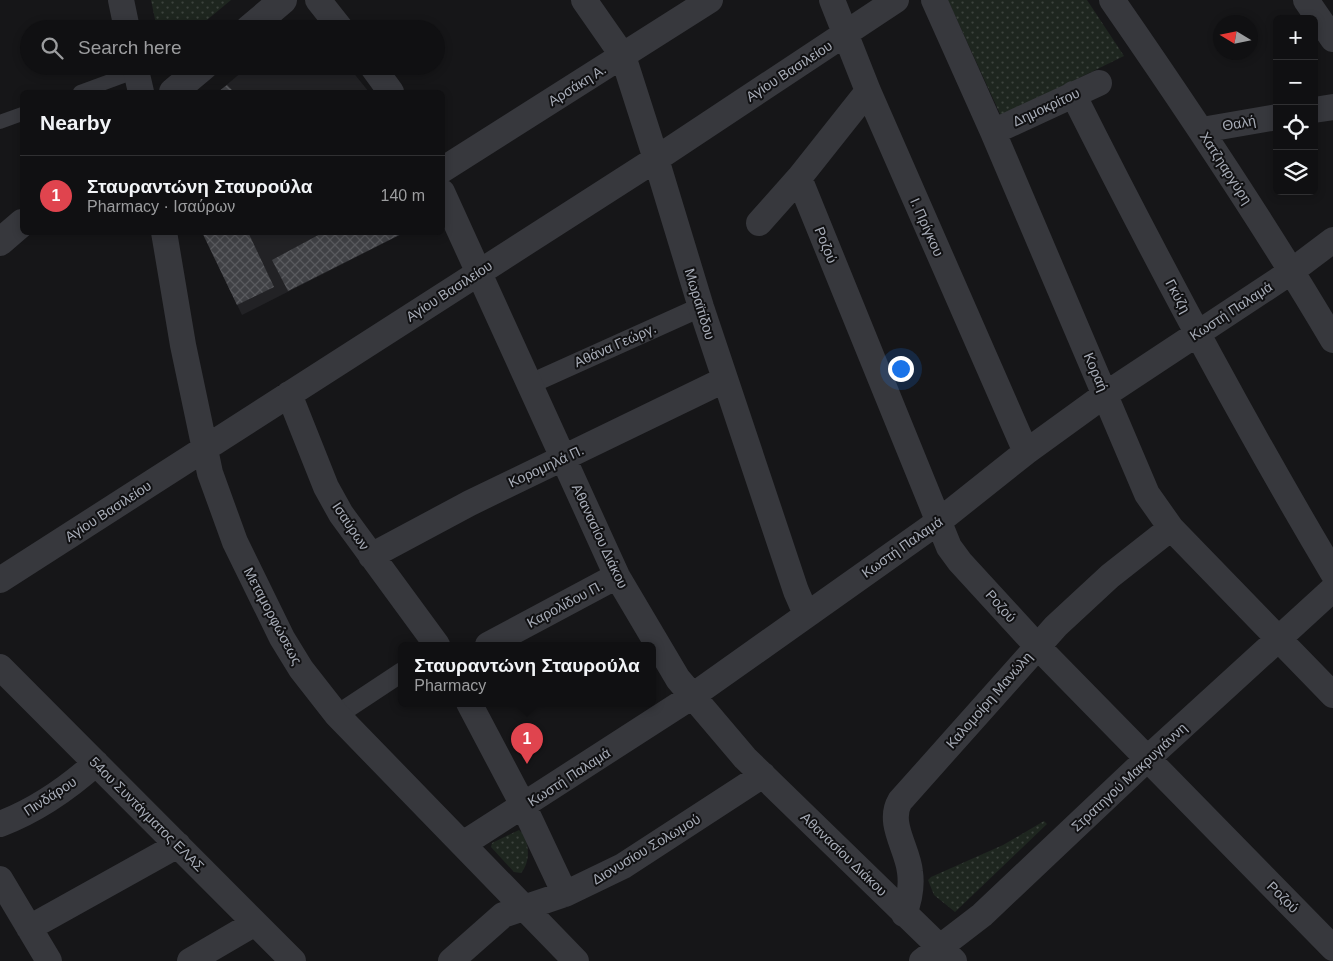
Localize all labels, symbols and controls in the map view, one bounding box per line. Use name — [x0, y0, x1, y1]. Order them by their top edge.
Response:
north arrow — [1213, 15, 1258, 60]
map controls — [1273, 15, 1318, 195]
button: + — [1273, 15, 1318, 60]
search box — [20, 20, 445, 75]
icon: search — [38, 34, 66, 62]
text: Search here — [78, 37, 182, 58]
street label: Αγίου Βασιλείου — [743, 37, 835, 105]
button: − — [1273, 60, 1318, 105]
street label: Αρσάκη Α. — [545, 61, 609, 109]
street label: Δημοκρίτου — [1010, 85, 1082, 129]
button: locate — [1273, 105, 1318, 150]
text: Nearby — [40, 111, 111, 134]
street label: Θαλή — [1221, 112, 1257, 134]
street label: Χατζηαργύρη — [1197, 129, 1255, 207]
button: layers — [1273, 150, 1318, 195]
text: Σταυραντώνη Σταυρούλα — [87, 176, 312, 197]
text: 1 — [52, 187, 60, 204]
text: 140 m — [381, 187, 425, 204]
street label: Ι. Πρίγκου — [907, 195, 947, 259]
text: Pharmacy · Ισαύρων — [87, 198, 235, 215]
street label: Ροζού — [812, 224, 840, 266]
street label: Αγίου Βασιλείου — [403, 257, 495, 325]
street label: Μωραϊτίδου — [682, 266, 718, 342]
street label: Γκύζη — [1162, 276, 1194, 316]
street label: Κωστή Παλαμά — [1187, 278, 1275, 344]
street label: Αθάνα Γεώργ. — [572, 320, 658, 370]
street label: Κοραή — [1081, 350, 1111, 394]
your location — [888, 356, 914, 382]
street label: Κορομηλά Π. — [506, 442, 586, 490]
street label: Αγίου Βασιλείου — [62, 477, 154, 545]
street label: Αθανασίου Διάκου — [569, 481, 631, 591]
street label: Ισαύρων — [329, 499, 373, 553]
street label: Κωστή Παλαμά — [858, 513, 946, 581]
street label: Μεταμορφώσεως — [241, 565, 305, 668]
street label: Καρολίδου Π. — [524, 577, 606, 631]
street label: Ροζού — [982, 587, 1020, 625]
popup — [398, 642, 656, 707]
street label: Καλομοίρη Μανώλη — [943, 648, 1035, 752]
text: Σταυραντώνη Σταυρούλα — [414, 655, 640, 676]
text: Pharmacy — [414, 677, 486, 694]
street label: Στρατηγού Μακρυγιάννη — [1068, 719, 1190, 835]
pin: 1 — [511, 723, 543, 764]
street label: Κωστή Παλαμά — [525, 744, 613, 810]
street label: 54ου Συντάγματος ΕΛΑΣ — [86, 753, 208, 875]
street label: Πινδάρου — [21, 773, 79, 819]
street label: Αθανασίου Διάκου — [798, 809, 890, 899]
street label: Διονυσίου Σολωμού — [589, 810, 703, 888]
street label: Ροζού — [1264, 878, 1302, 916]

